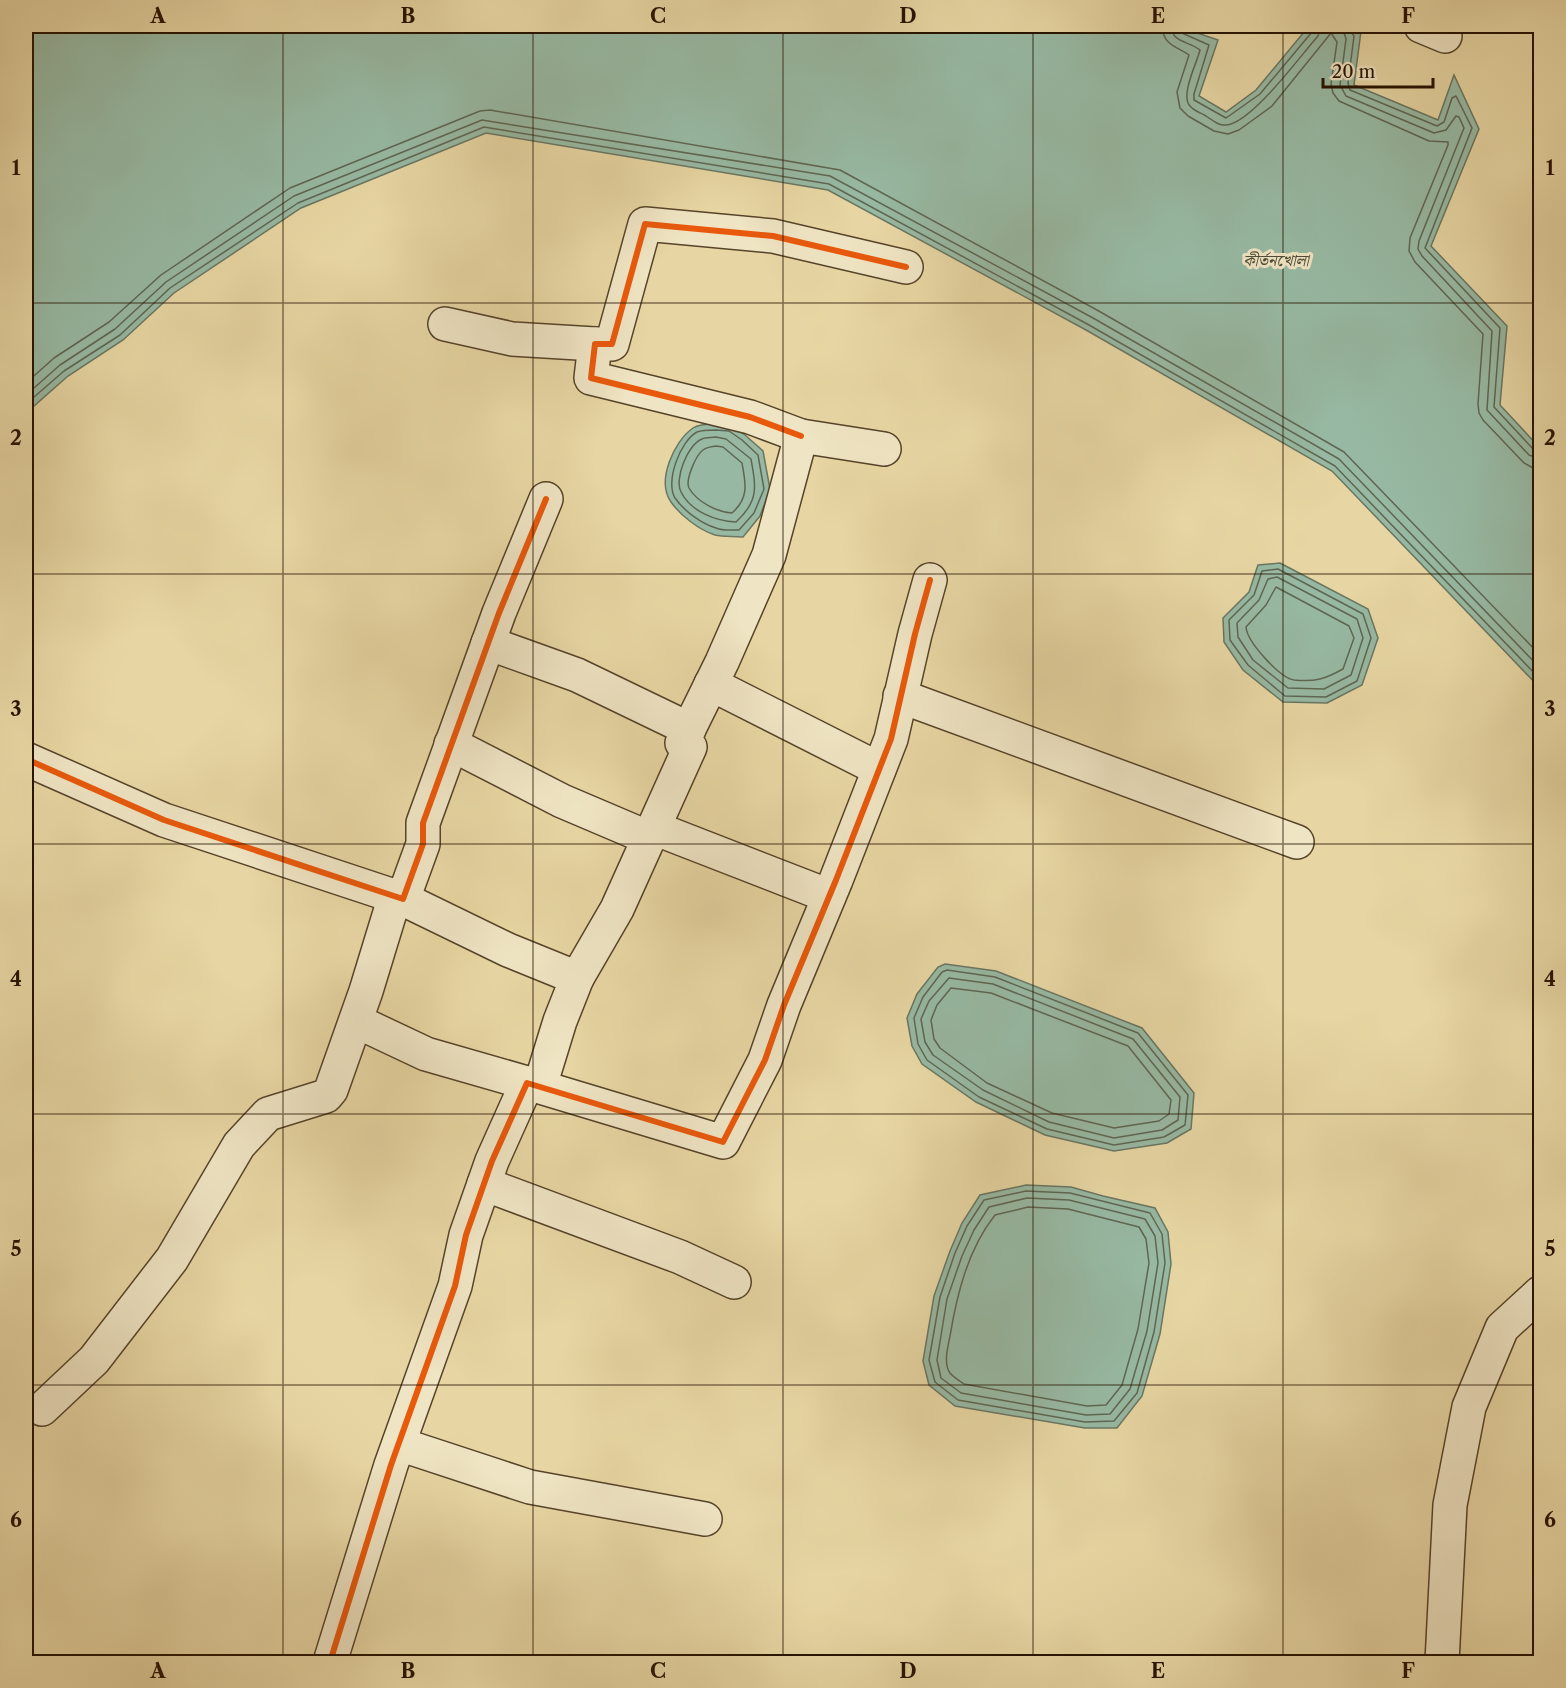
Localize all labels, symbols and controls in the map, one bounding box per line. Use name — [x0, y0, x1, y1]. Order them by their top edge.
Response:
text: A — [149, 4, 166, 28]
text: B — [401, 4, 416, 28]
text: C — [650, 4, 666, 28]
text: D — [899, 4, 917, 28]
text: E — [1151, 4, 1165, 28]
text: F — [1401, 4, 1415, 28]
scale bar — [1323, 51, 1432, 89]
text: 20 m — [1332, 61, 1376, 83]
text: 1 — [12, 156, 21, 180]
text: 1 — [1546, 156, 1555, 180]
water label: কীর্তনখোলা — [1243, 250, 1311, 270]
text: 2 — [10, 426, 22, 450]
text: 2 — [1544, 426, 1556, 450]
text: 3 — [10, 697, 22, 721]
text: 3 — [1544, 697, 1556, 721]
text: 4 — [10, 967, 22, 991]
text: 4 — [1544, 967, 1556, 991]
text: 5 — [10, 1237, 22, 1261]
text: 5 — [1544, 1237, 1556, 1261]
text: 6 — [10, 1508, 22, 1532]
text: 6 — [1544, 1508, 1556, 1532]
text: A — [149, 1659, 166, 1683]
text: B — [401, 1659, 416, 1683]
text: C — [650, 1659, 666, 1683]
text: D — [899, 1659, 917, 1683]
text: E — [1151, 1659, 1165, 1683]
text: F — [1401, 1659, 1415, 1683]

